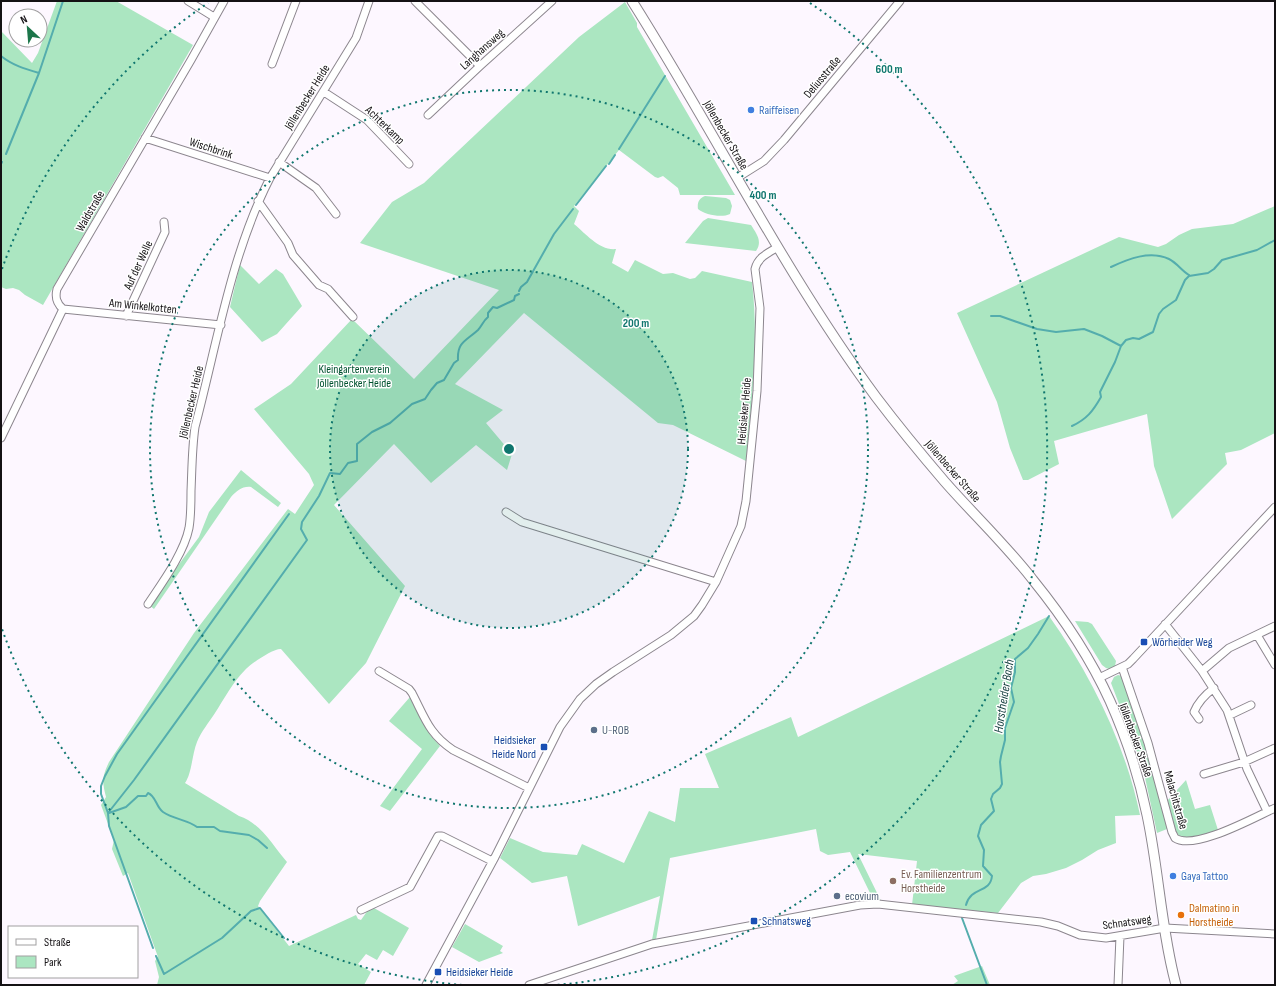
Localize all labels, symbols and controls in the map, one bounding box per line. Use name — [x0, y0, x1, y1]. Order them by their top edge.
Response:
north arrow — [8, 8, 48, 48]
text: N — [18, 12, 29, 27]
street label: Langhansweg — [457, 25, 508, 73]
street label: Deliusstraße — [800, 53, 844, 101]
street label: Jöllenbecker Heide — [281, 62, 333, 133]
text: 600 m — [876, 62, 902, 77]
street label: Jöllenbecker Straße — [699, 97, 752, 173]
street label: Achterkamp — [361, 102, 408, 148]
place label: Raiffeisen — [759, 103, 799, 118]
marker: Raiffeisen — [746, 105, 756, 115]
street label: Wischbrink — [187, 134, 235, 163]
street label: Waldstraße — [73, 188, 108, 235]
text: 400 m — [750, 188, 776, 203]
street label: Auf der Welle — [120, 238, 156, 293]
street label: Am Winkelkotten — [107, 295, 178, 318]
text: 200 m — [623, 316, 649, 331]
park label: Kleingartenverein Jöllenbecker Heide — [316, 362, 391, 391]
street label: Jöllenbecker Heide — [176, 364, 207, 441]
street label: Heidsieker Heide — [734, 377, 755, 445]
street label: Jöllenbecker Straße — [921, 436, 984, 506]
centre of rings — [502, 442, 516, 456]
place label: Wörheider Weg — [1152, 635, 1213, 650]
marker: Wörheider Weg — [1139, 637, 1149, 647]
water label: Horstheider Bach — [990, 658, 1018, 734]
street label: Jöllenbecker Straße — [1115, 700, 1156, 779]
place label: U-ROB — [602, 723, 629, 738]
marker: U-ROB — [589, 725, 599, 735]
place label: Heidsieker Heide Nord — [492, 733, 537, 762]
marker: Heidsieker Heide Nord — [539, 742, 549, 752]
street label: Malachitstraße — [1160, 769, 1191, 831]
place label: Ev. Familienzentrum Horstheide — [901, 867, 982, 896]
place label: Gaya Tattoo — [1181, 869, 1228, 884]
marker: Gaya Tattoo — [1168, 871, 1178, 881]
marker: Ev. Familienzentrum Horstheide — [888, 876, 898, 886]
place label: ecovium — [845, 889, 879, 904]
marker: ecovium — [832, 891, 842, 901]
place label: Dalmatino in Horstheide — [1189, 901, 1239, 930]
marker: Dalmatino in Horstheide — [1176, 910, 1186, 920]
street label: Schnatsweg — [1102, 912, 1153, 933]
place label: Schnatsweg — [762, 914, 811, 929]
marker: Schnatsweg — [749, 916, 759, 926]
legend — [8, 926, 138, 978]
text: Straße — [44, 935, 71, 950]
text: Park — [44, 955, 62, 970]
place label: Heidsieker Heide — [446, 965, 513, 980]
marker: Heidsieker Heide — [433, 967, 443, 977]

